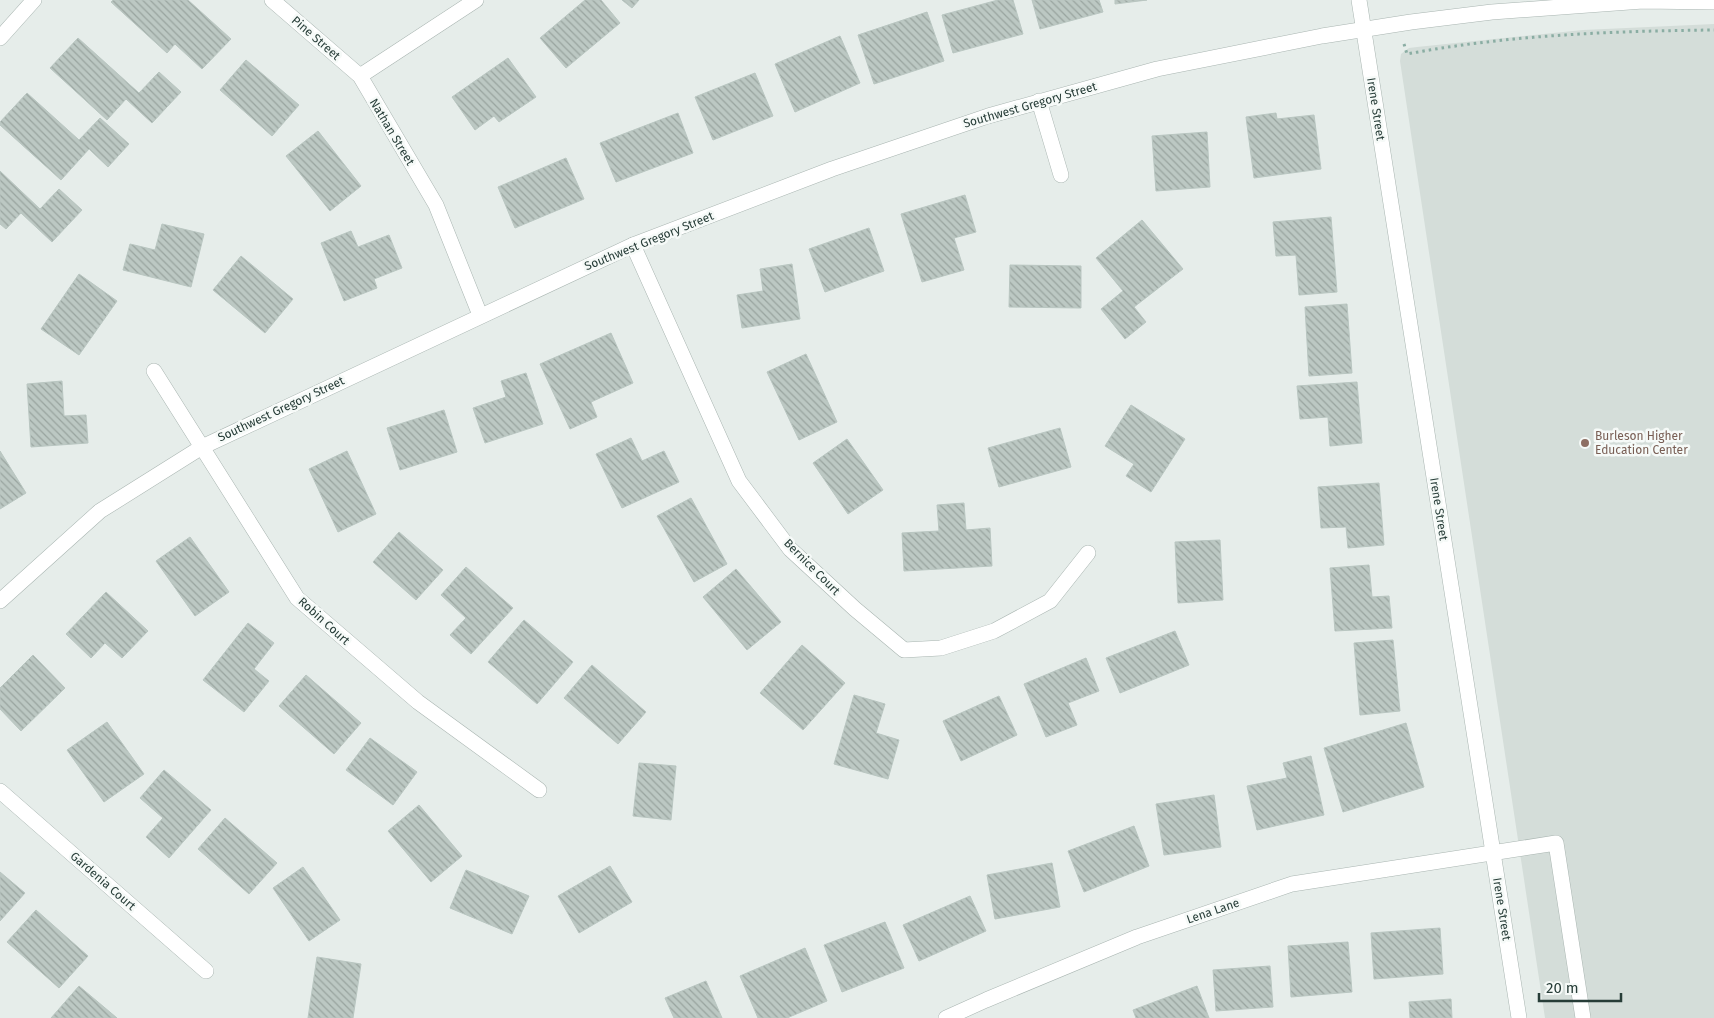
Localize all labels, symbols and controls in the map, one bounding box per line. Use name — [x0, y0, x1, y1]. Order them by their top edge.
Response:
street label: Pine Street — [289, 13, 344, 63]
street label: Irene Street — [1364, 76, 1388, 142]
street label: Southwest Gregory Street — [962, 79, 1099, 131]
street label: Nathan Street — [367, 96, 418, 168]
street label: Southwest Gregory Street — [582, 208, 716, 273]
street label: Southwest Gregory Street — [216, 373, 347, 444]
place label: Burleson Higher Education Center — [1595, 429, 1688, 457]
marker: Burleson Higher Education Center — [1579, 437, 1591, 449]
street label: Irene Street — [1427, 476, 1451, 542]
street label: Bernice Court — [781, 536, 843, 598]
street label: Robin Court — [295, 594, 353, 648]
street label: Gardenia Court — [68, 849, 139, 914]
street label: Irene Street — [1490, 876, 1514, 942]
street label: Lena Lane — [1185, 895, 1241, 927]
scale bar — [1539, 970, 1622, 1002]
text: 20 m — [1546, 979, 1579, 997]

